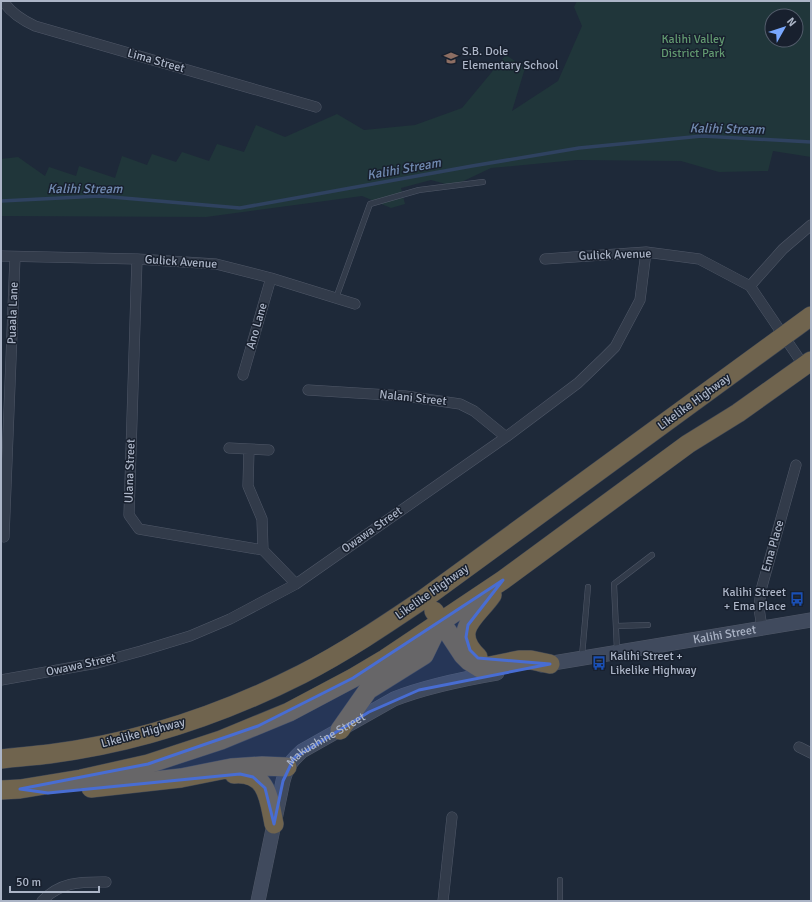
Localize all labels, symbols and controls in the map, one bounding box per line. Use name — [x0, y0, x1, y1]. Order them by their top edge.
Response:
north arrow — [764, 8, 804, 48]
text: N — [784, 15, 799, 29]
park label: Kalihi Valley District Park — [661, 32, 725, 61]
place label: S.B. Dole Elementary School — [462, 44, 559, 73]
street label: Lima Street — [126, 46, 186, 76]
school or university icon: S.B. Dole Elementary School — [443, 50, 459, 66]
water label: Kalihi Stream — [689, 120, 765, 138]
water label: Kalihi Stream — [366, 155, 443, 183]
water label: Kalihi Stream — [48, 181, 123, 197]
street label: Gulick Avenue — [578, 246, 652, 264]
street label: Gulick Avenue — [144, 252, 218, 272]
street label: Puaala Lane — [4, 282, 22, 344]
street label: Ano Lane — [243, 301, 271, 351]
street label: Likelike Highway — [655, 370, 734, 433]
street label: Nalani Street — [379, 387, 447, 409]
street label: Ulana Street — [121, 439, 139, 503]
street label: Owawa Street — [339, 504, 405, 556]
street label: Ema Place — [758, 518, 788, 574]
street label: Likelike Highway — [392, 561, 472, 623]
place label: Kalihi Street + Ema Place — [722, 585, 786, 614]
bus stop icon: Kalihi Street + Ema Place — [789, 591, 805, 607]
street label: Kalihi Street — [692, 622, 757, 647]
place label: Kalihi Street + Likelike Highway — [610, 649, 697, 678]
street label: Owawa Street — [45, 650, 117, 680]
bus stop icon: Kalihi Street + Likelike Highway — [591, 655, 607, 671]
street label: Makuahine Street — [283, 709, 368, 770]
street label: Likelike Highway — [99, 714, 187, 751]
scale bar — [10, 868, 99, 894]
text: 50 m — [16, 875, 41, 890]

